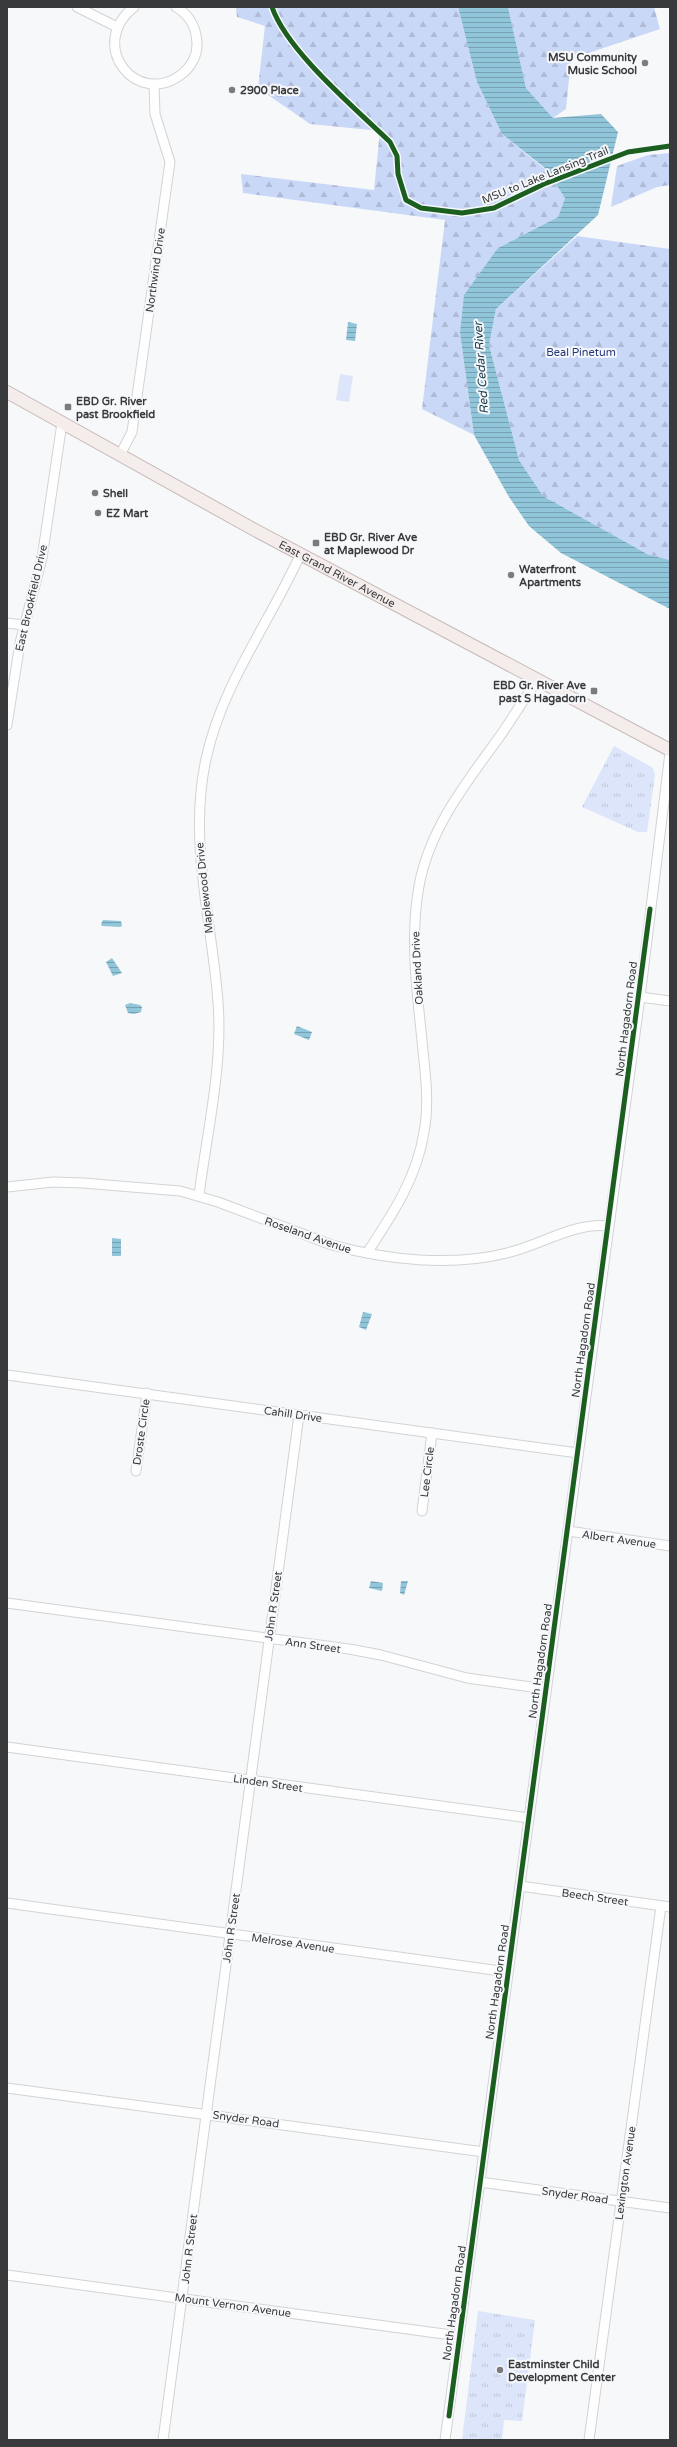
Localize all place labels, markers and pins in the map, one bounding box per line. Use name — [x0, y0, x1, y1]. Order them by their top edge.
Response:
place label: MSU Community Music School — [548, 51, 637, 77]
marker: MSU Community Music School — [640, 58, 650, 68]
place label: 2900 Place — [240, 84, 300, 97]
marker: 2900 Place — [227, 85, 237, 95]
place label: EBD Gr. River past Brookfield — [76, 395, 155, 422]
marker: EBD Gr. River past Brookfield — [63, 402, 73, 412]
place label: Shell — [103, 487, 128, 500]
marker: Shell — [90, 488, 100, 498]
place label: EZ Mart — [106, 507, 149, 520]
marker: EZ Mart — [93, 508, 103, 518]
place label: EBD Gr. River Ave at Maplewood Dr — [324, 531, 418, 558]
marker: EBD Gr. River Ave at Maplewood Dr — [311, 538, 321, 548]
place label: Waterfront Apartments — [519, 563, 582, 590]
marker: Waterfront Apartments — [506, 570, 516, 580]
place label: EBD Gr. River Ave past S Hagadorn — [493, 679, 587, 706]
marker: EBD Gr. River Ave past S Hagadorn — [589, 686, 599, 696]
place label: Eastminster Child Development Center — [508, 2358, 616, 2385]
marker: Eastminster Child Development Center — [495, 2365, 505, 2375]

